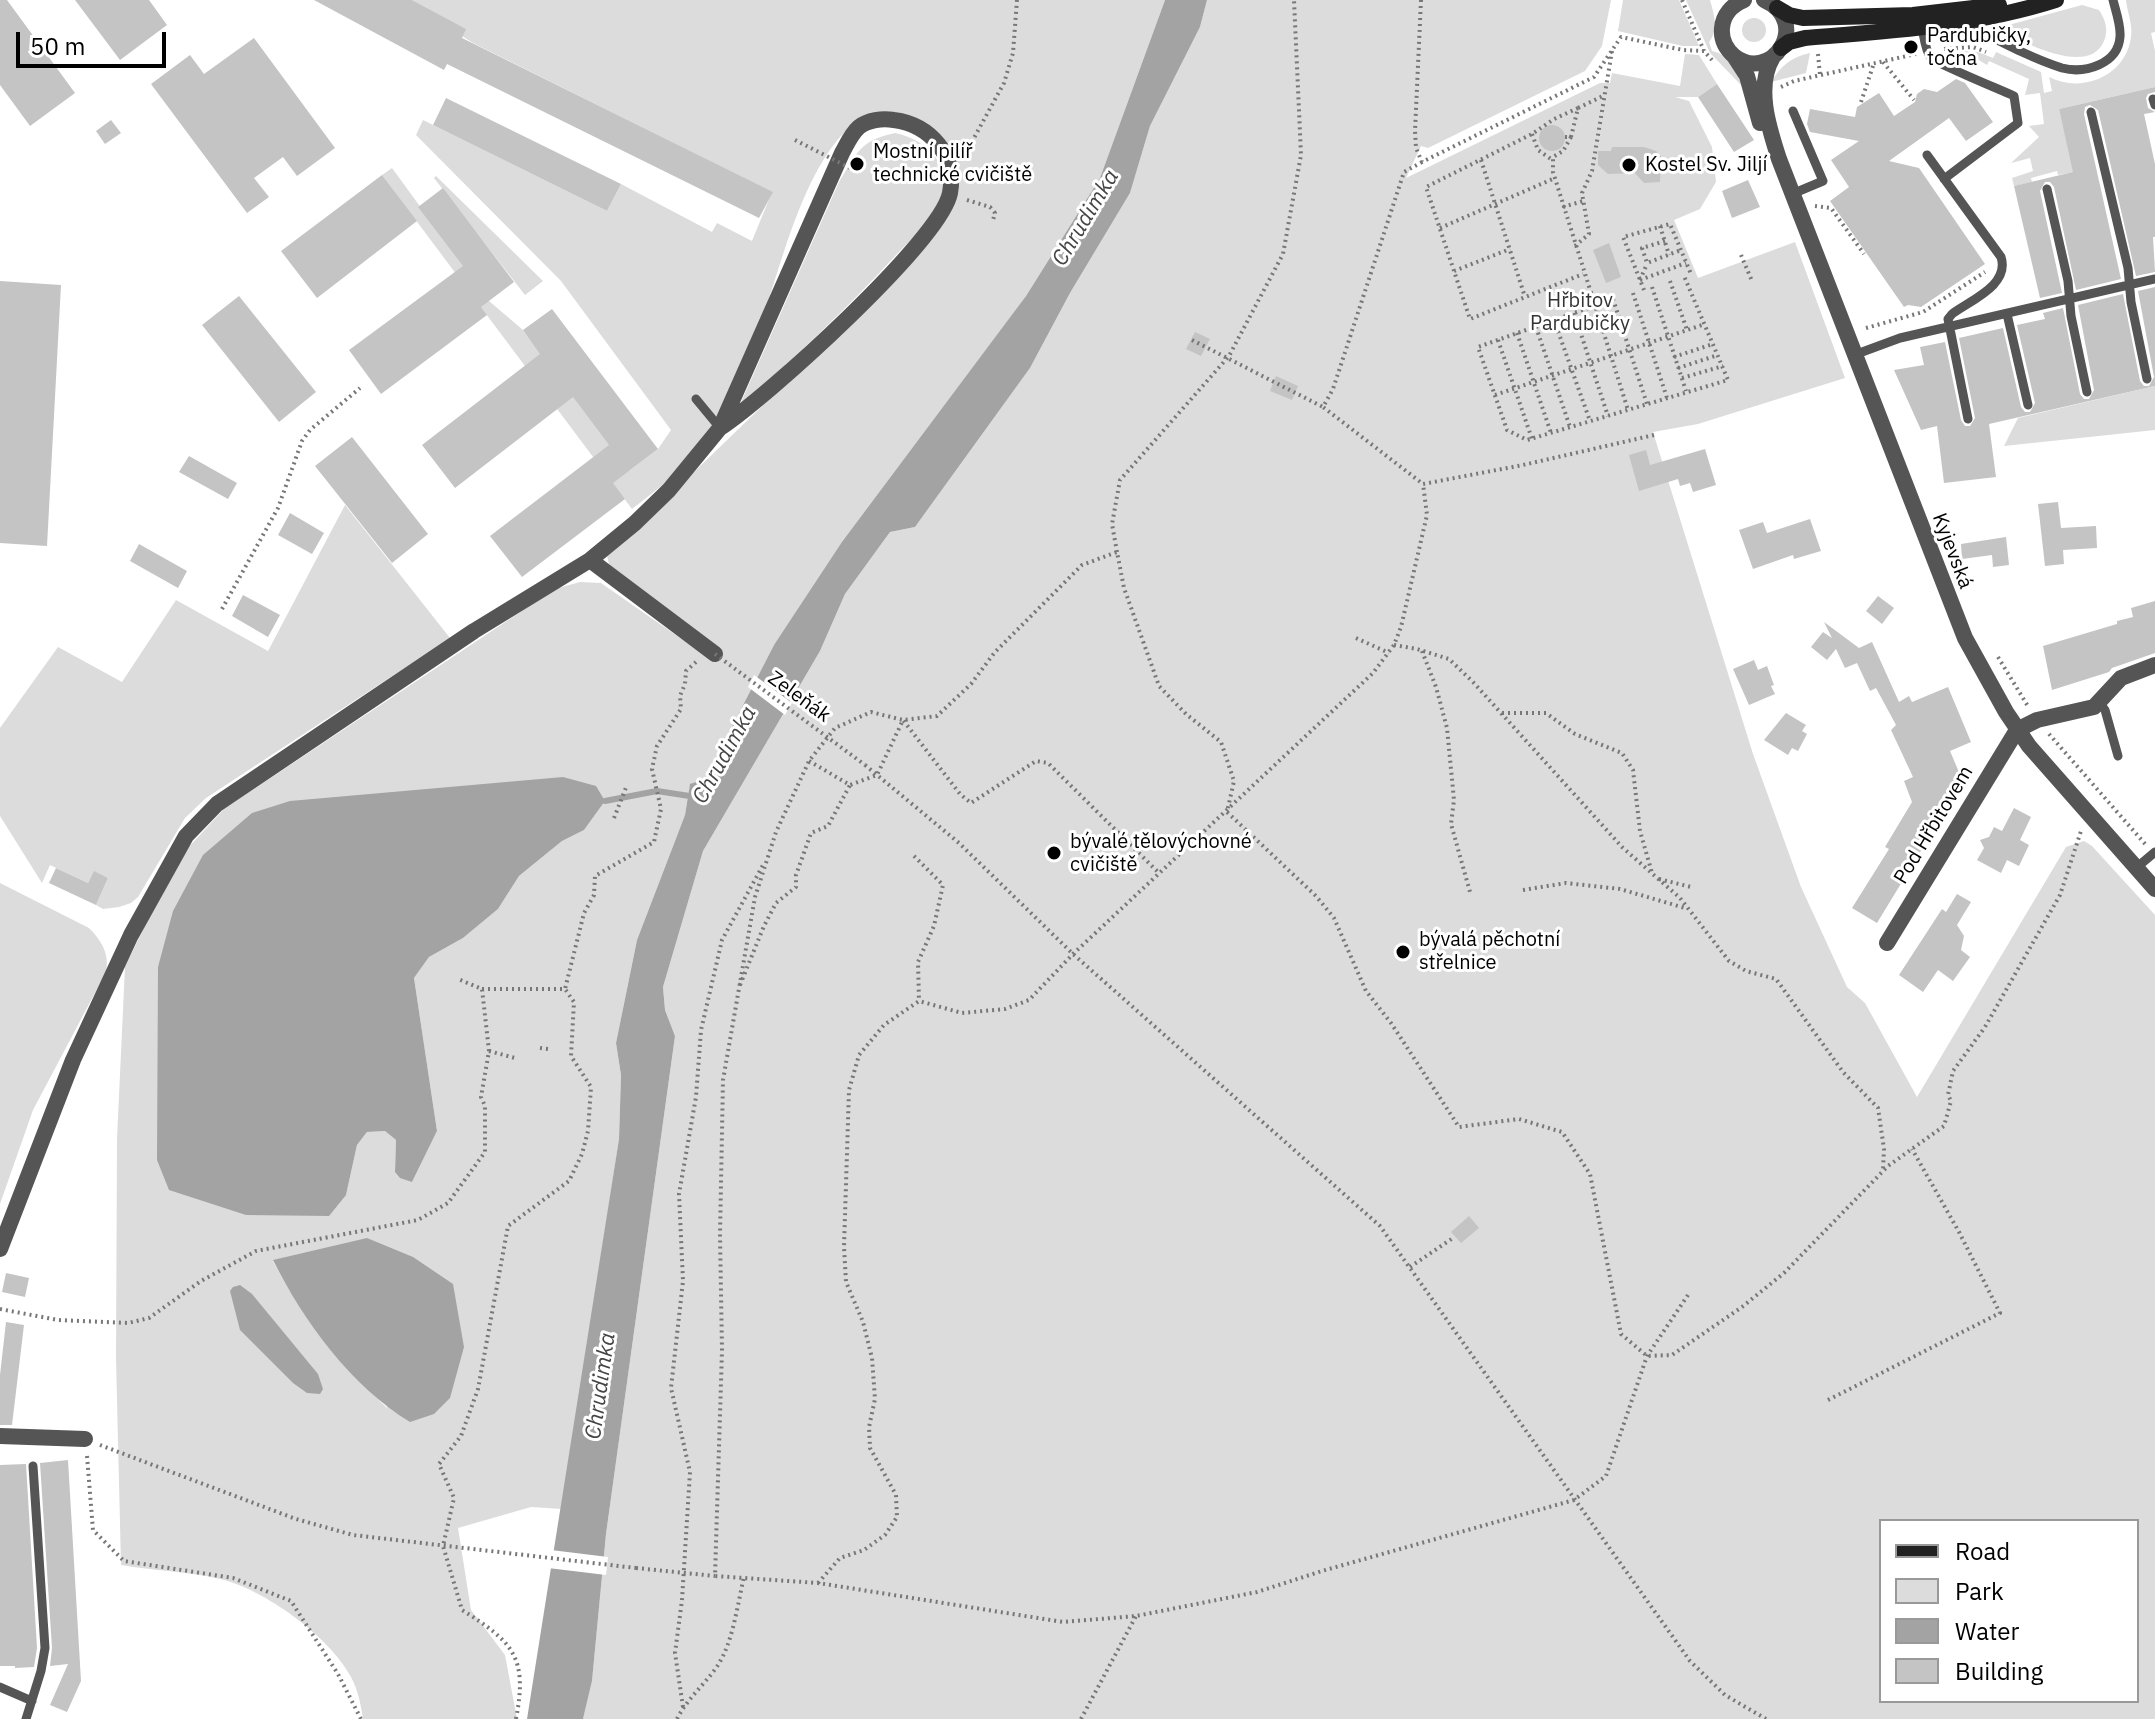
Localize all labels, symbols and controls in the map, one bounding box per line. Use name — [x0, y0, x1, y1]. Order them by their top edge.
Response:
scale bar — [20, 16, 170, 66]
place label: Pardubičky, točna — [1927, 24, 2031, 71]
text: 50 m — [30, 30, 85, 62]
marker: Pardubičky, točna — [1902, 38, 1920, 56]
place label: Mostní pilíř technické cvičiště — [873, 140, 1032, 187]
place label: Kostel Sv. Jiljí — [1645, 153, 1767, 177]
marker: Mostní pilíř technické cvičiště — [848, 155, 866, 173]
marker: Kostel Sv. Jiljí — [1620, 156, 1638, 174]
water label: Chrudimka — [1047, 165, 1125, 271]
park label: Hřbitov Pardubičky — [1530, 289, 1630, 336]
street label: Kyjevská — [1927, 510, 1977, 592]
street label: Zeleňák — [763, 666, 835, 728]
water label: Chrudimka — [687, 702, 763, 808]
street label: Pod Hřbitovem — [1889, 762, 1979, 888]
place label: bývalé tělovýchovné cvičiště — [1070, 830, 1252, 877]
marker: bývalé tělovýchovné cvičiště — [1045, 844, 1063, 862]
place label: bývalá pěchotní střelnice — [1419, 928, 1560, 975]
marker: bývalá pěchotní střelnice — [1394, 943, 1412, 961]
water label: Chrudimka — [580, 1331, 622, 1441]
legend — [1879, 1519, 2139, 1703]
text: Road — [1955, 1535, 2010, 1567]
text: Park — [1955, 1575, 2004, 1607]
text: Water — [1955, 1615, 2019, 1647]
text: Building — [1955, 1655, 2043, 1687]

